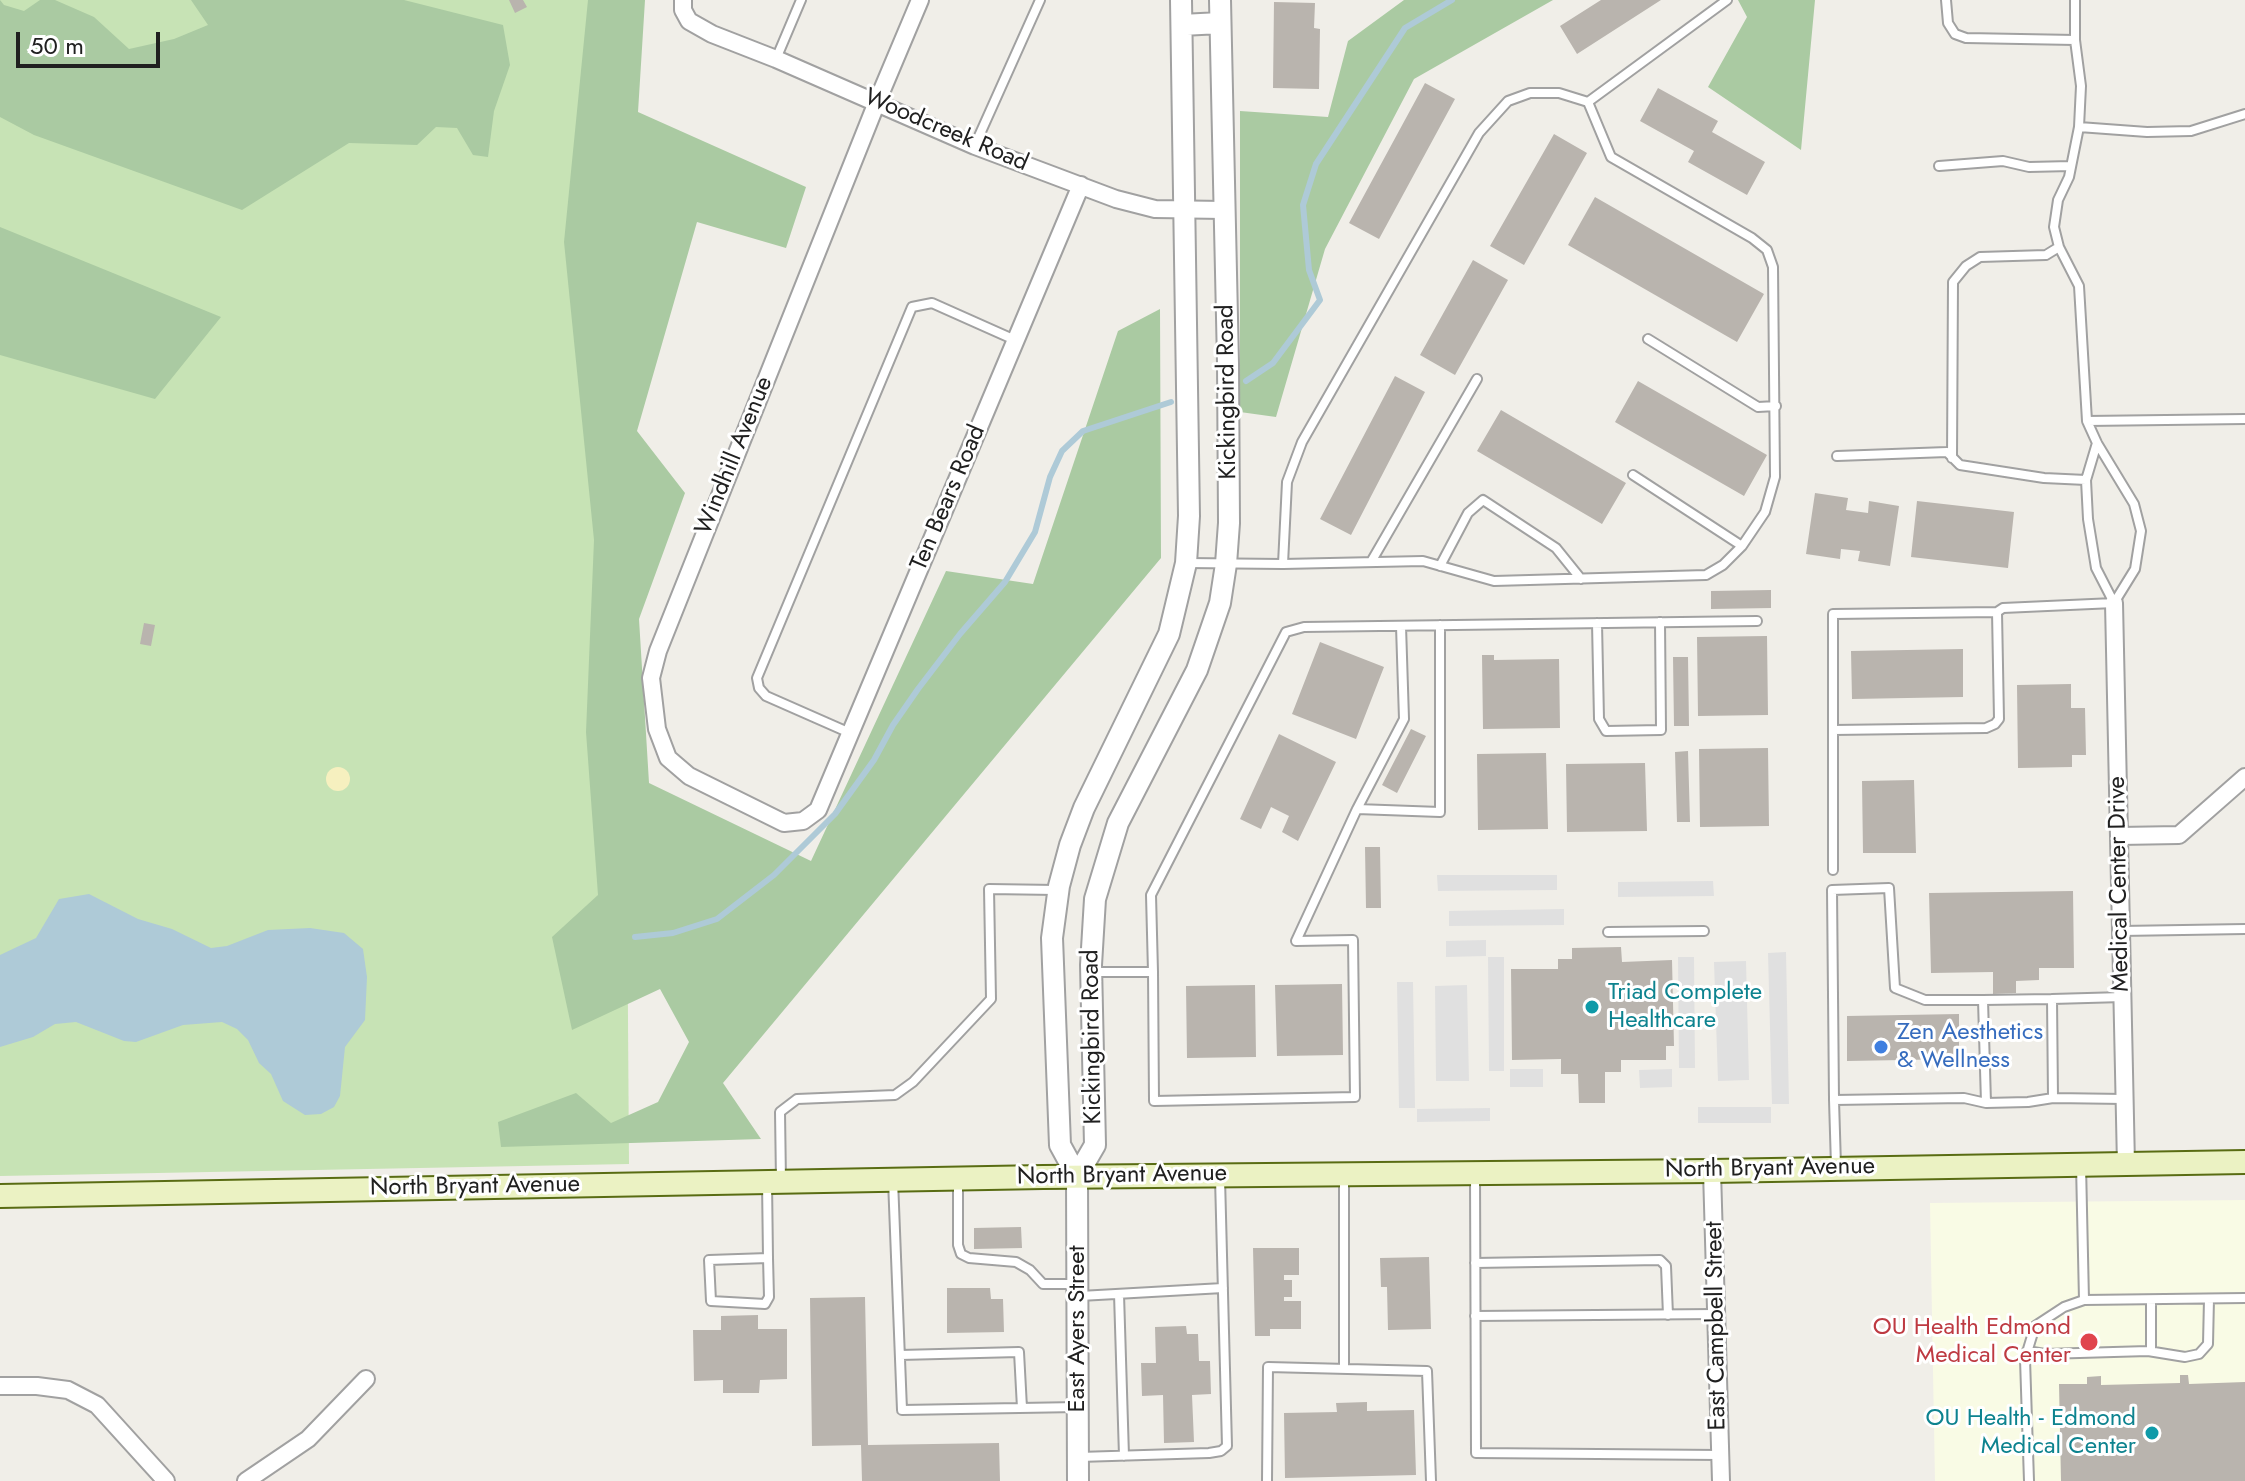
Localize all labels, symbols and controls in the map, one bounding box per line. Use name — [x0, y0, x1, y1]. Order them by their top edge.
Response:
scale bar — [20, 16, 164, 66]
text: 50 m — [30, 28, 84, 63]
street label: Woodcreek Road — [860, 83, 1032, 179]
street label: Kickingbird Road — [1212, 304, 1244, 480]
street label: Windhill Avenue — [690, 373, 780, 539]
street label: Ten Bears Road — [905, 421, 993, 575]
street label: Medical Center Drive — [2104, 776, 2136, 992]
street label: Kickingbird Road — [1077, 949, 1109, 1125]
place label: Triad Complete Healthcare — [1608, 979, 1762, 1035]
marker: Triad Complete Healthcare — [1583, 998, 1601, 1016]
place label: Zen Aesthetics & Wellness — [1897, 1019, 2043, 1075]
marker: Zen Aesthetics & Wellness — [1872, 1038, 1890, 1056]
street label: North Bryant Avenue — [1665, 1153, 1875, 1185]
street label: North Bryant Avenue — [1017, 1160, 1227, 1192]
street label: North Bryant Avenue — [370, 1171, 580, 1203]
street label: East Campbell Street — [1701, 1221, 1733, 1431]
street label: East Ayers Street — [1064, 1246, 1092, 1412]
place label: OU Health Edmond Medical Center — [1873, 1314, 2071, 1370]
marker: OU Health Edmond Medical Center — [2078, 1331, 2100, 1353]
place label: OU Health - Edmond Medical Center — [1925, 1405, 2136, 1461]
marker: OU Health - Edmond Medical Center — [2143, 1424, 2161, 1442]

